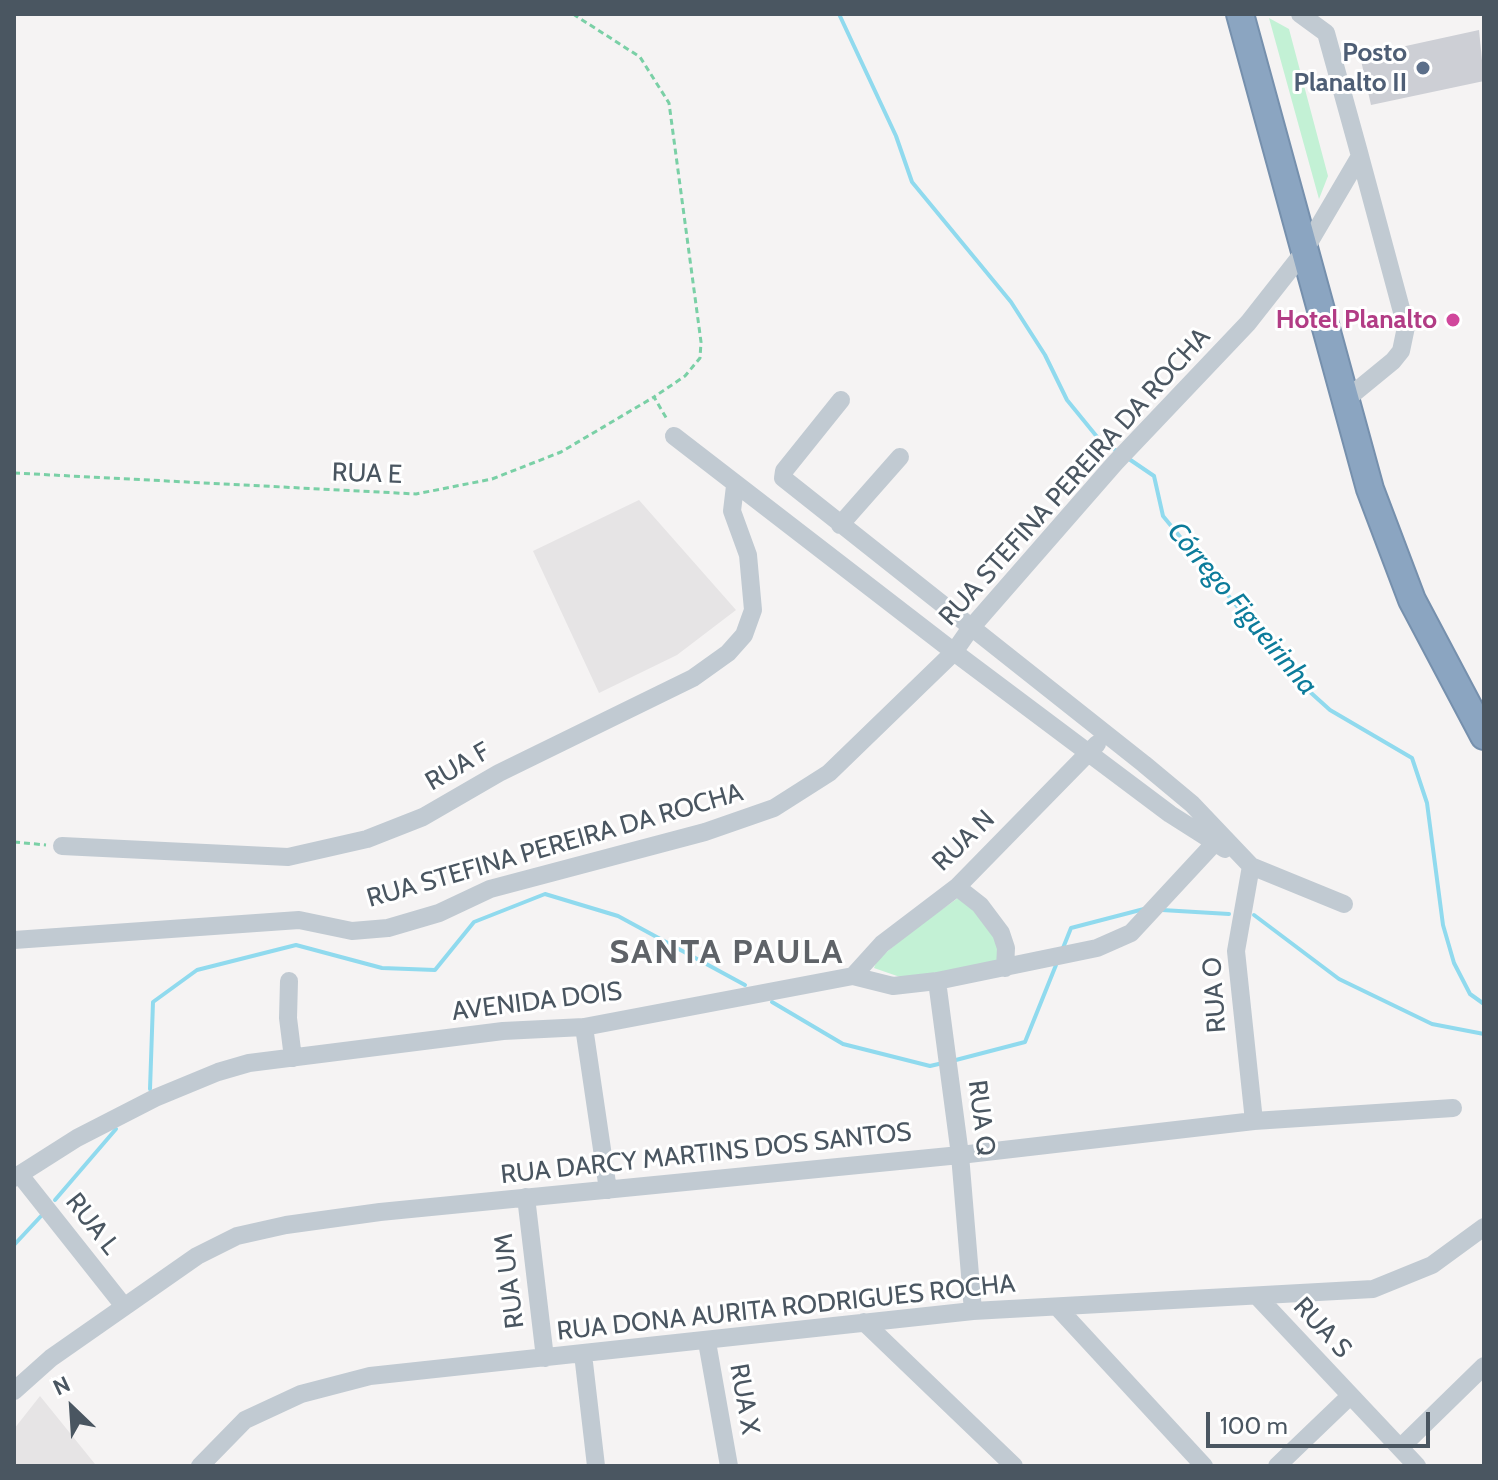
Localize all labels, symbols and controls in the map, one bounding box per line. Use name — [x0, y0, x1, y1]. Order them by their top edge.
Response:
place label: Posto Planalto II — [1294, 37, 1407, 98]
marker: Posto Planalto II — [1414, 59, 1432, 77]
place label: Hotel Planalto — [1276, 304, 1437, 336]
marker: Hotel Planalto — [1444, 311, 1462, 329]
street label: RUA STEFINA PEREIRA DA ROCHA — [933, 322, 1217, 632]
street label: RUA E — [331, 457, 403, 491]
water label: Córrego Figueirinha — [1160, 516, 1324, 702]
street label: RUA F — [420, 736, 496, 798]
street label: RUA STEFINA PEREIRA DA ROCHA — [363, 777, 747, 915]
street label: RUA N — [926, 804, 1002, 878]
district label: SANTA PAULA — [609, 933, 845, 973]
street label: RUA O — [1197, 956, 1233, 1034]
street label: AVENIDA DOIS — [450, 976, 624, 1028]
street label: RUA Q — [961, 1078, 1001, 1158]
street label: RUA DARCY MARTINS DOS SANTOS — [499, 1117, 913, 1191]
street label: RUA L — [58, 1187, 126, 1261]
street label: RUA UM — [489, 1232, 531, 1330]
street label: RUA DONA AURITA RODRIGUES ROCHA — [555, 1268, 1017, 1348]
street label: RUA S — [1286, 1291, 1358, 1365]
street label: RUA X — [722, 1361, 766, 1437]
north arrow — [32, 1368, 112, 1448]
text: N — [49, 1370, 74, 1401]
scale bar — [1210, 1396, 1434, 1446]
text: 100 m — [1220, 1411, 1288, 1440]

